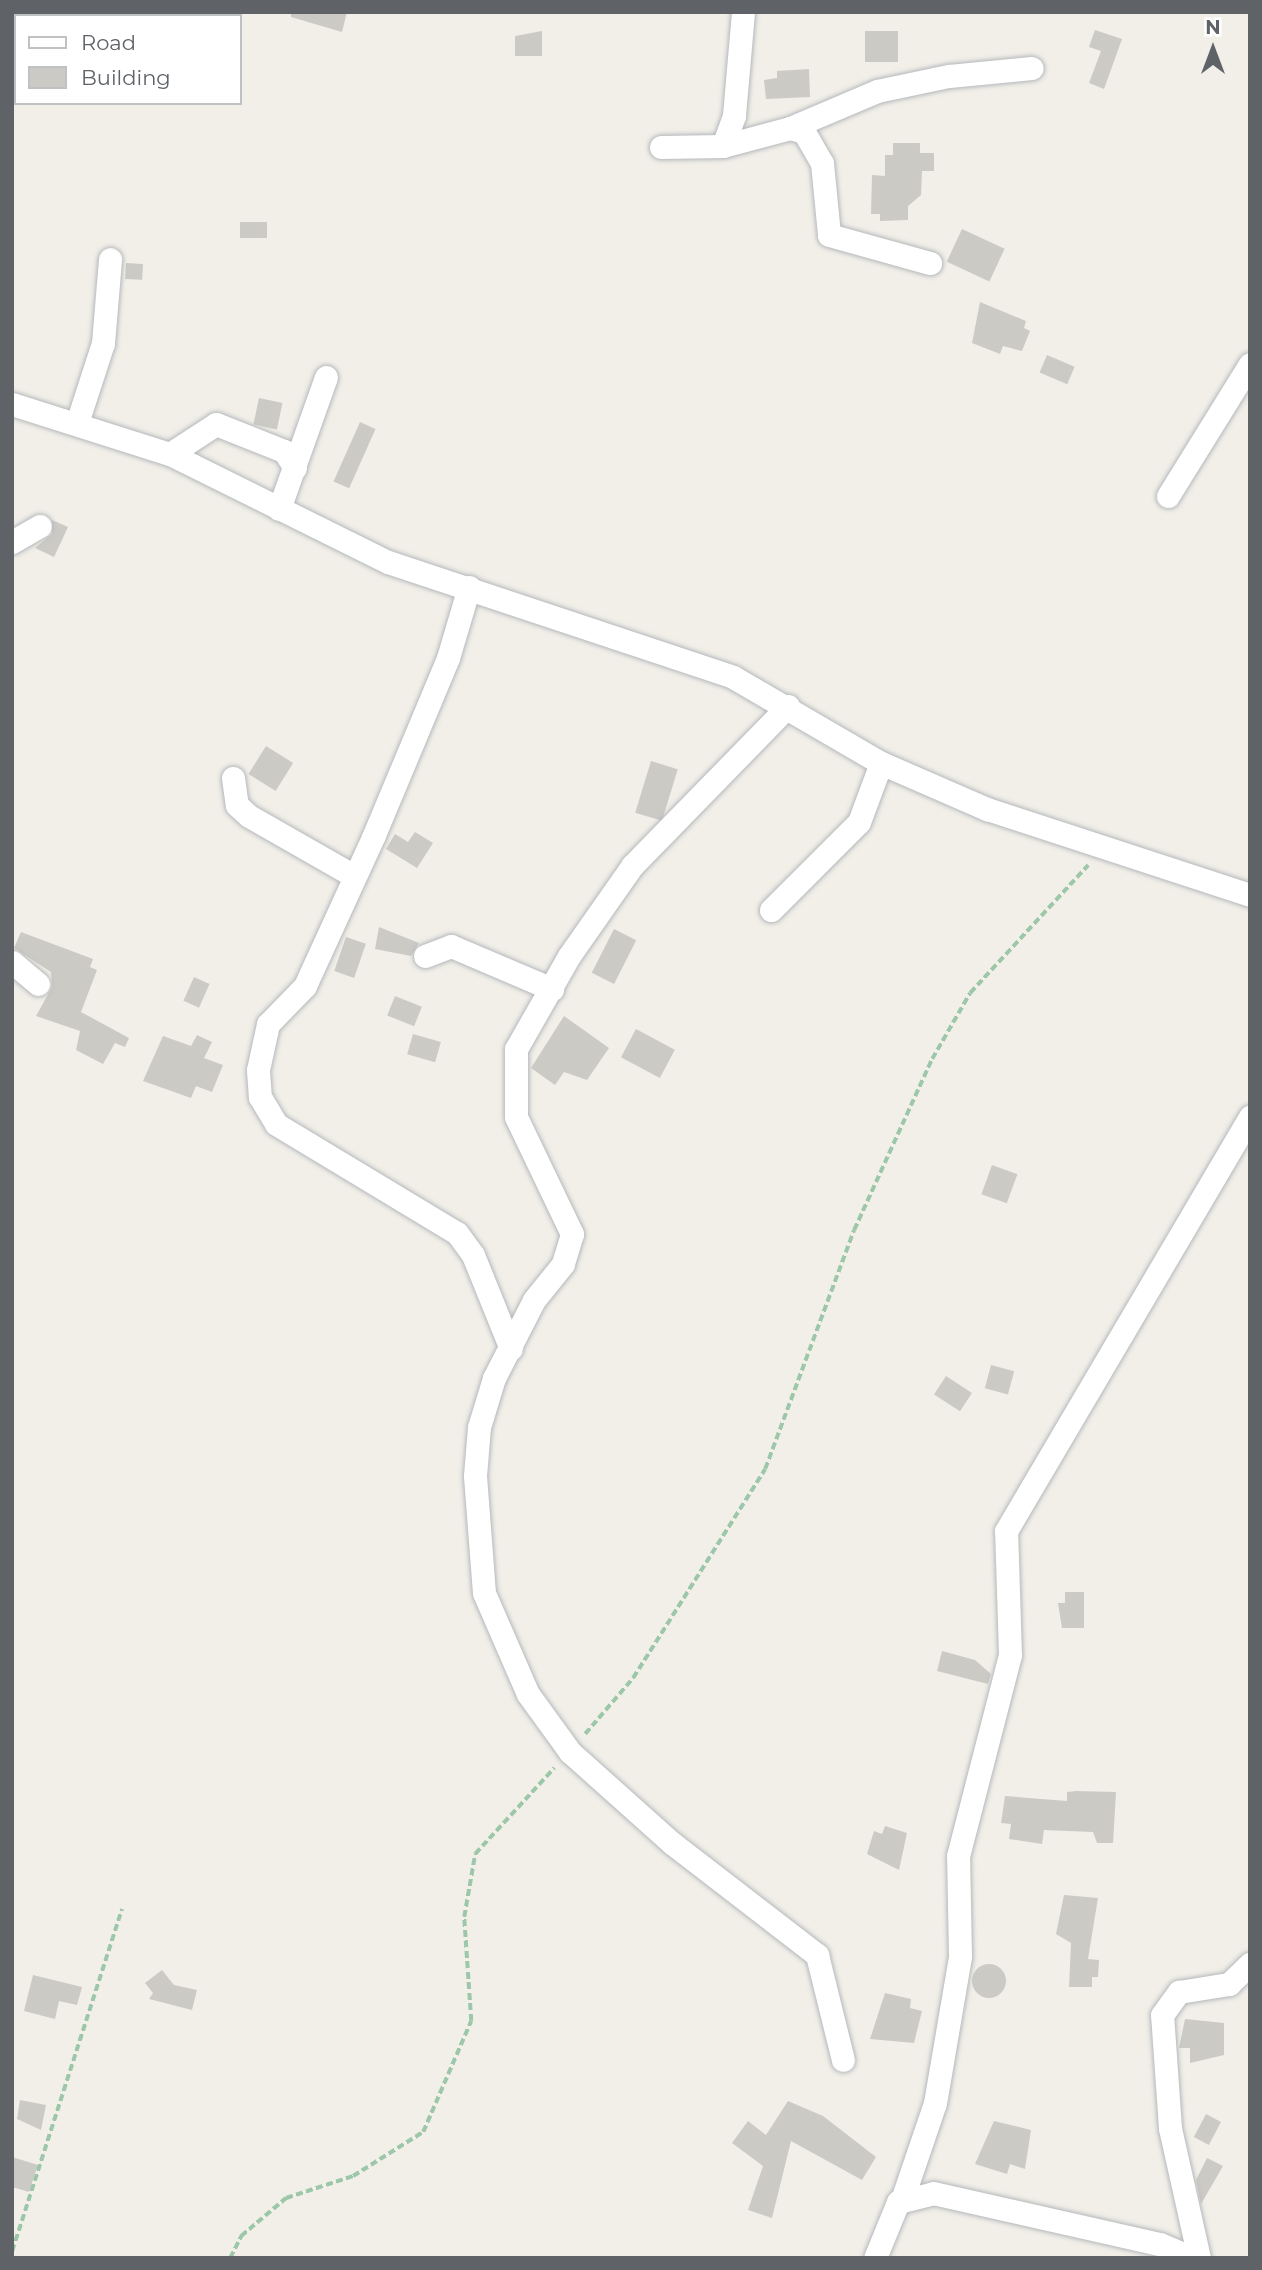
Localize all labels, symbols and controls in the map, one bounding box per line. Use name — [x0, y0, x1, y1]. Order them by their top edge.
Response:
legend — [14, 14, 242, 105]
north arrow — [1178, 14, 1248, 84]
text: N — [1205, 16, 1221, 39]
text: Road — [81, 30, 136, 55]
text: Building — [81, 65, 171, 90]

